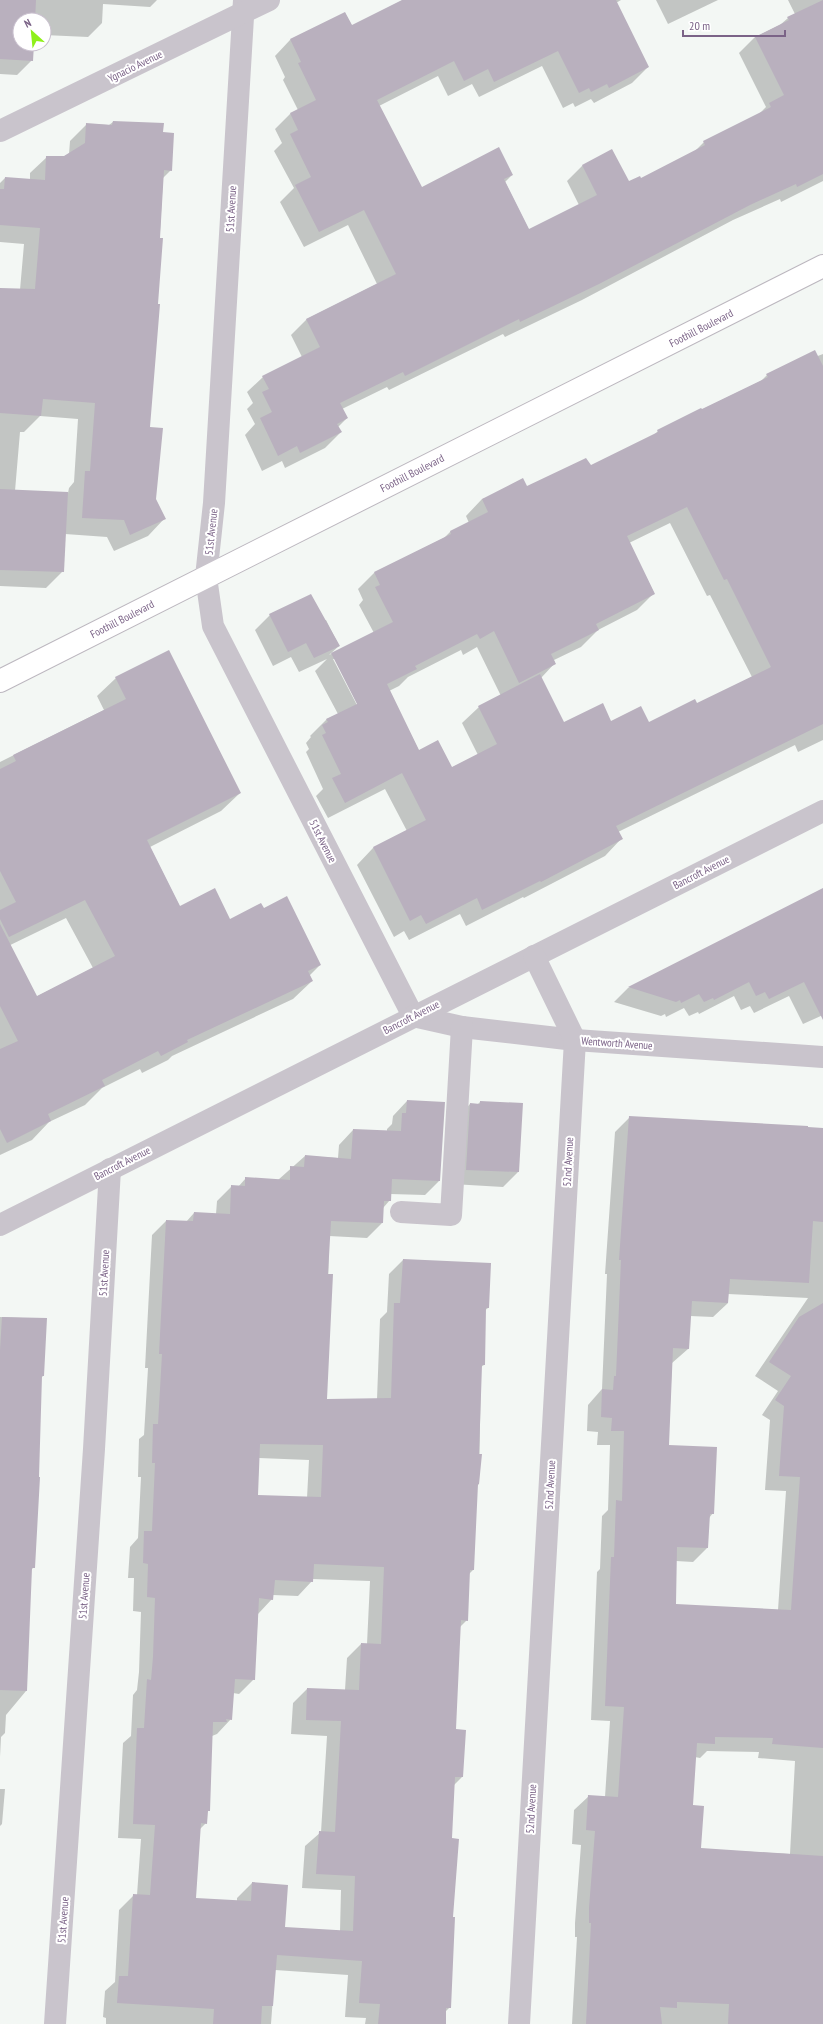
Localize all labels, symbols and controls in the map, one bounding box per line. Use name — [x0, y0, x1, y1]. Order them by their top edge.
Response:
north arrow — [12, 12, 52, 52]
scale bar — [683, 12, 785, 38]
text: N — [22, 15, 33, 31]
text: 20 m — [689, 18, 710, 33]
street label: Ygnacio Avenue — [105, 47, 165, 85]
street label: 51st Avenue — [223, 185, 239, 233]
street label: Foothill Boulevard — [667, 306, 735, 350]
street label: Foothill Boulevard — [378, 451, 446, 495]
street label: 51st Avenue — [202, 508, 220, 556]
street label: Foothill Boulevard — [88, 597, 156, 641]
street label: 51st Avenue — [306, 817, 340, 865]
street label: Bancroft Avenue — [670, 852, 732, 892]
street label: Bancroft Avenue — [380, 997, 442, 1037]
street label: Wentworth Avenue — [581, 1034, 654, 1053]
street label: 52nd Avenue — [560, 1137, 576, 1187]
street label: Bancroft Avenue — [91, 1143, 153, 1183]
street label: 51st Avenue — [96, 1249, 112, 1297]
street label: 52nd Avenue — [542, 1460, 558, 1510]
street label: 51st Avenue — [75, 1572, 93, 1620]
street label: 52nd Avenue — [523, 1784, 539, 1834]
street label: 51st Avenue — [54, 1896, 72, 1944]

